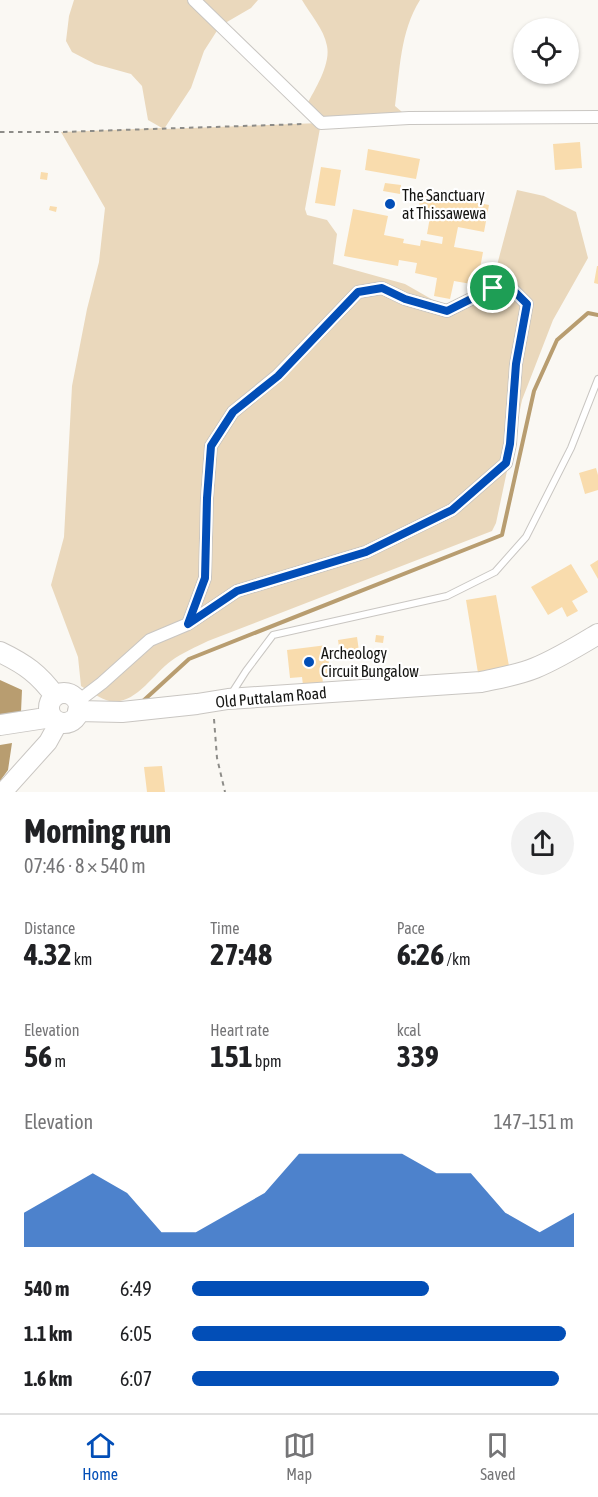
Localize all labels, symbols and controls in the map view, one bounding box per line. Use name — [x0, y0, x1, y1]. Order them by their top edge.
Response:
map controls — [513, 18, 579, 84]
button: locate — [513, 18, 579, 84]
place label: The Sanctuary at Thissawewa — [402, 186, 486, 222]
marker: The Sanctuary at Thissawewa — [383, 197, 397, 211]
pin — [467, 262, 518, 313]
icon: arrive — [476, 271, 509, 304]
place label: Archeology Circuit Bungalow — [321, 644, 419, 681]
marker: Archeology Circuit Bungalow — [302, 655, 316, 669]
street label: Old Puttalam Road — [215, 683, 327, 711]
text: Morning run — [24, 812, 171, 850]
button: share — [511, 812, 574, 875]
text: 07:46 · 8 × 540 m — [24, 854, 146, 877]
text: Distance — [24, 919, 75, 937]
text: Time — [210, 919, 240, 937]
text: Pace — [397, 919, 425, 937]
text: 4.32 — [24, 937, 72, 971]
text: 27:48 — [210, 937, 272, 971]
text: 6:26 — [397, 937, 444, 971]
text: km — [72, 950, 92, 968]
text: /km — [444, 950, 470, 968]
text: Elevation — [24, 1021, 79, 1039]
text: Heart rate — [210, 1021, 269, 1039]
text: kcal — [397, 1021, 421, 1039]
text: 56 — [24, 1039, 52, 1073]
text: 151 — [210, 1039, 253, 1073]
text: 339 — [397, 1039, 439, 1073]
text: m — [52, 1052, 66, 1070]
text: bpm — [253, 1052, 282, 1070]
text: Elevation — [24, 1110, 93, 1133]
text: 147–151 m — [493, 1110, 574, 1133]
text: 540 m — [24, 1277, 69, 1300]
text: 6:49 — [120, 1277, 152, 1300]
text: 1.1 km — [24, 1322, 72, 1345]
text: 6:05 — [120, 1322, 152, 1345]
text: 1.6 km — [24, 1367, 72, 1390]
text: 6:07 — [120, 1367, 152, 1390]
tab: Home — [82, 1429, 118, 1483]
tab: Map — [283, 1429, 316, 1483]
tab: Saved — [480, 1429, 516, 1483]

